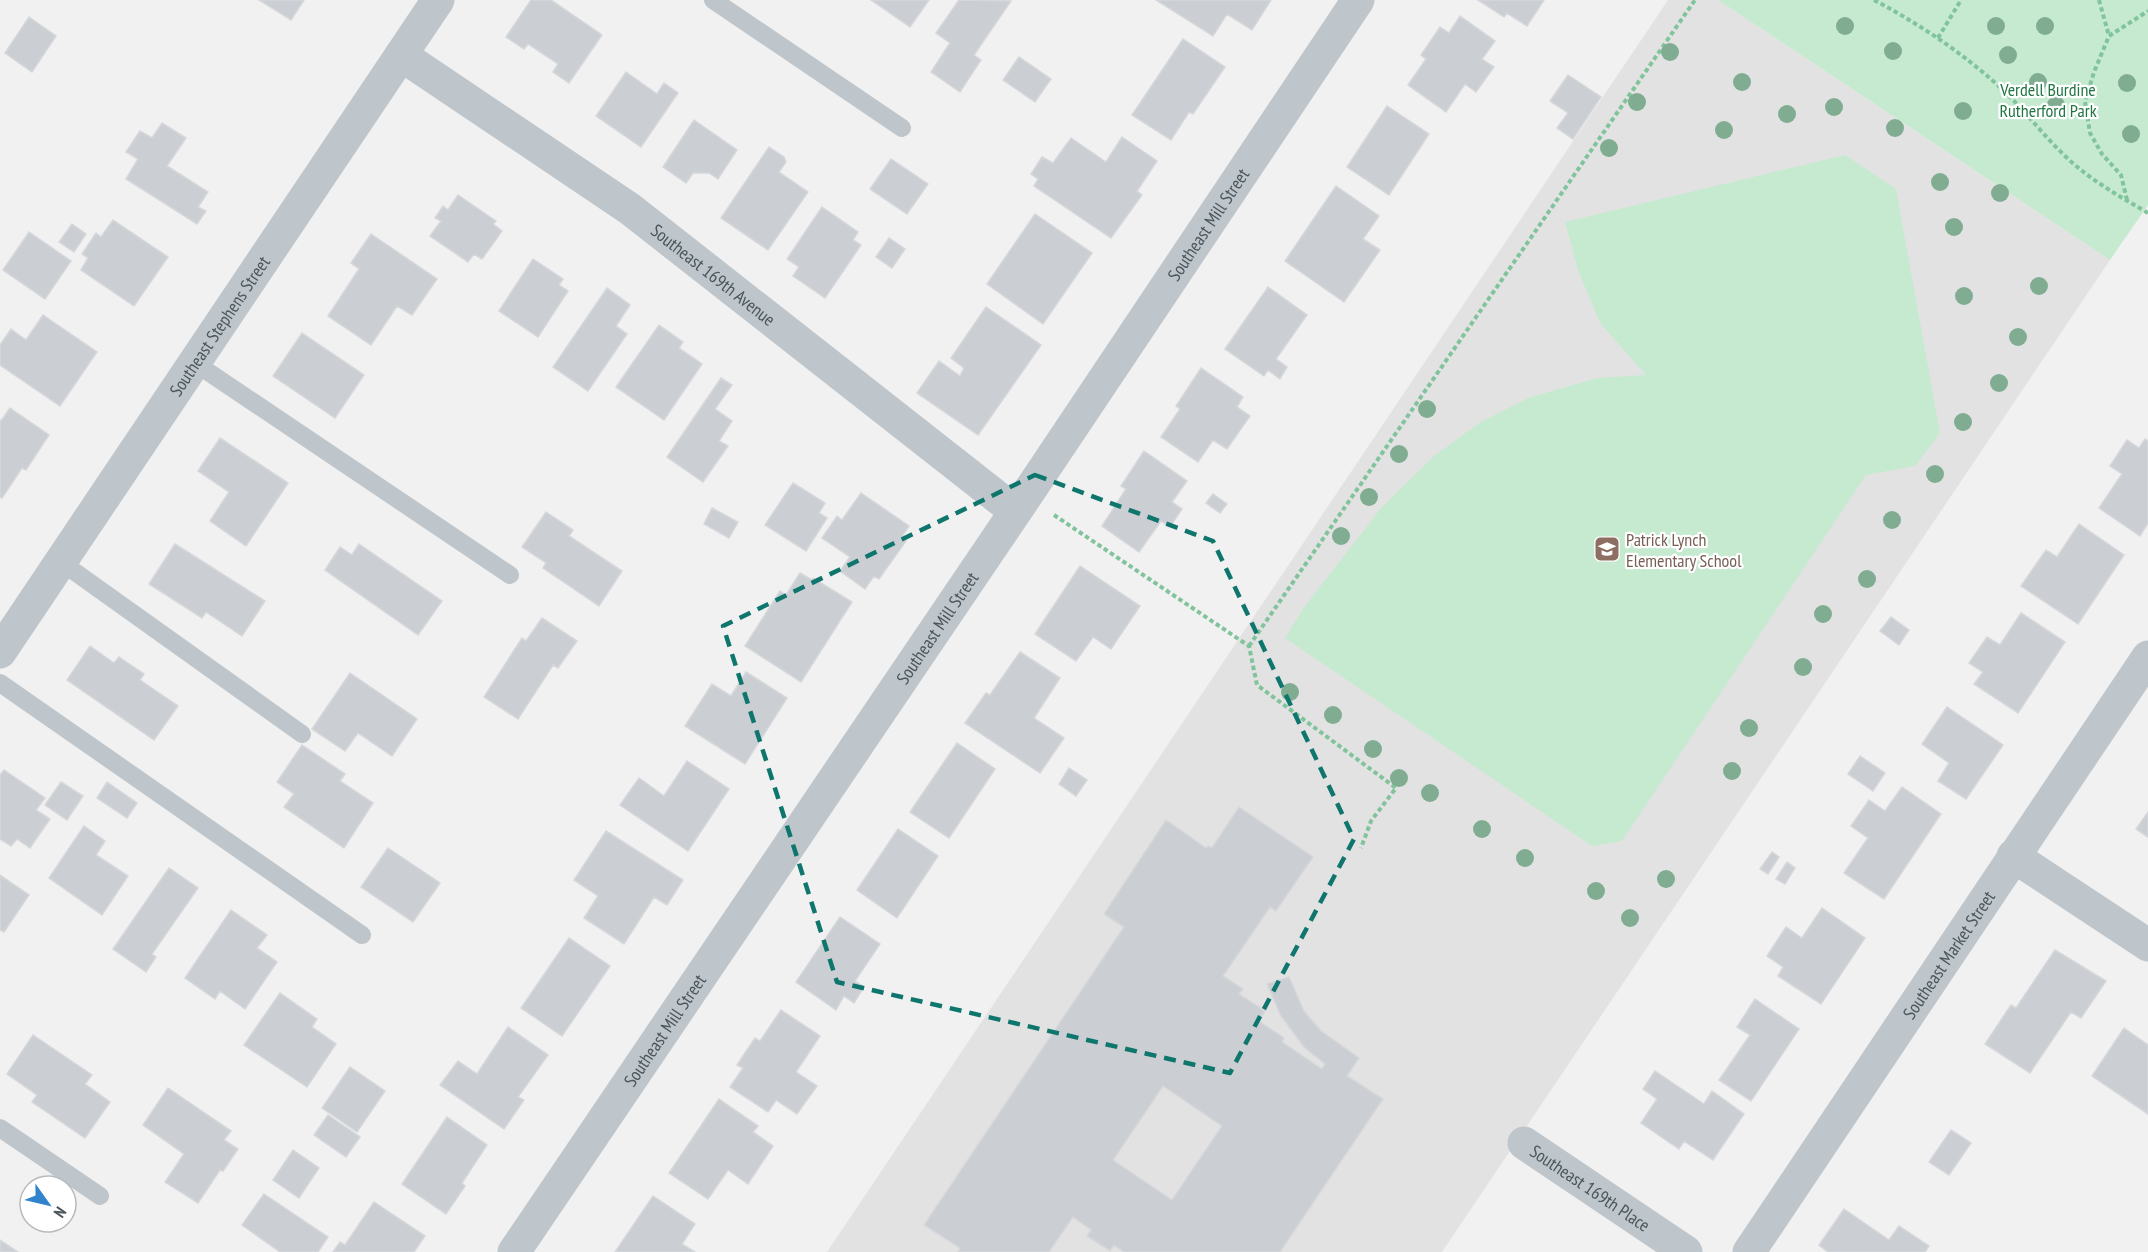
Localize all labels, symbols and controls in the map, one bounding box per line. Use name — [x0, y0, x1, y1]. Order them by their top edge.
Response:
park label: Verdell Burdine Rutherford Park — [1999, 78, 2097, 122]
street label: Southeast Mill Street — [1162, 164, 1254, 285]
street label: Southeast 169th Avenue — [647, 219, 780, 330]
street label: Southeast Stephens Street — [164, 251, 274, 400]
place label: Patrick Lynch Elementary School — [1626, 528, 1742, 572]
school or university icon: Patrick Lynch Elementary School — [1592, 534, 1622, 564]
street label: Southeast Mill Street — [891, 567, 983, 688]
street label: Southeast Market Street — [1897, 886, 2000, 1023]
street label: Southeast Mill Street — [618, 970, 710, 1091]
street label: Southeast 169th Place — [1526, 1139, 1655, 1236]
north arrow — [18, 1174, 78, 1234]
text: N — [50, 1203, 71, 1222]

